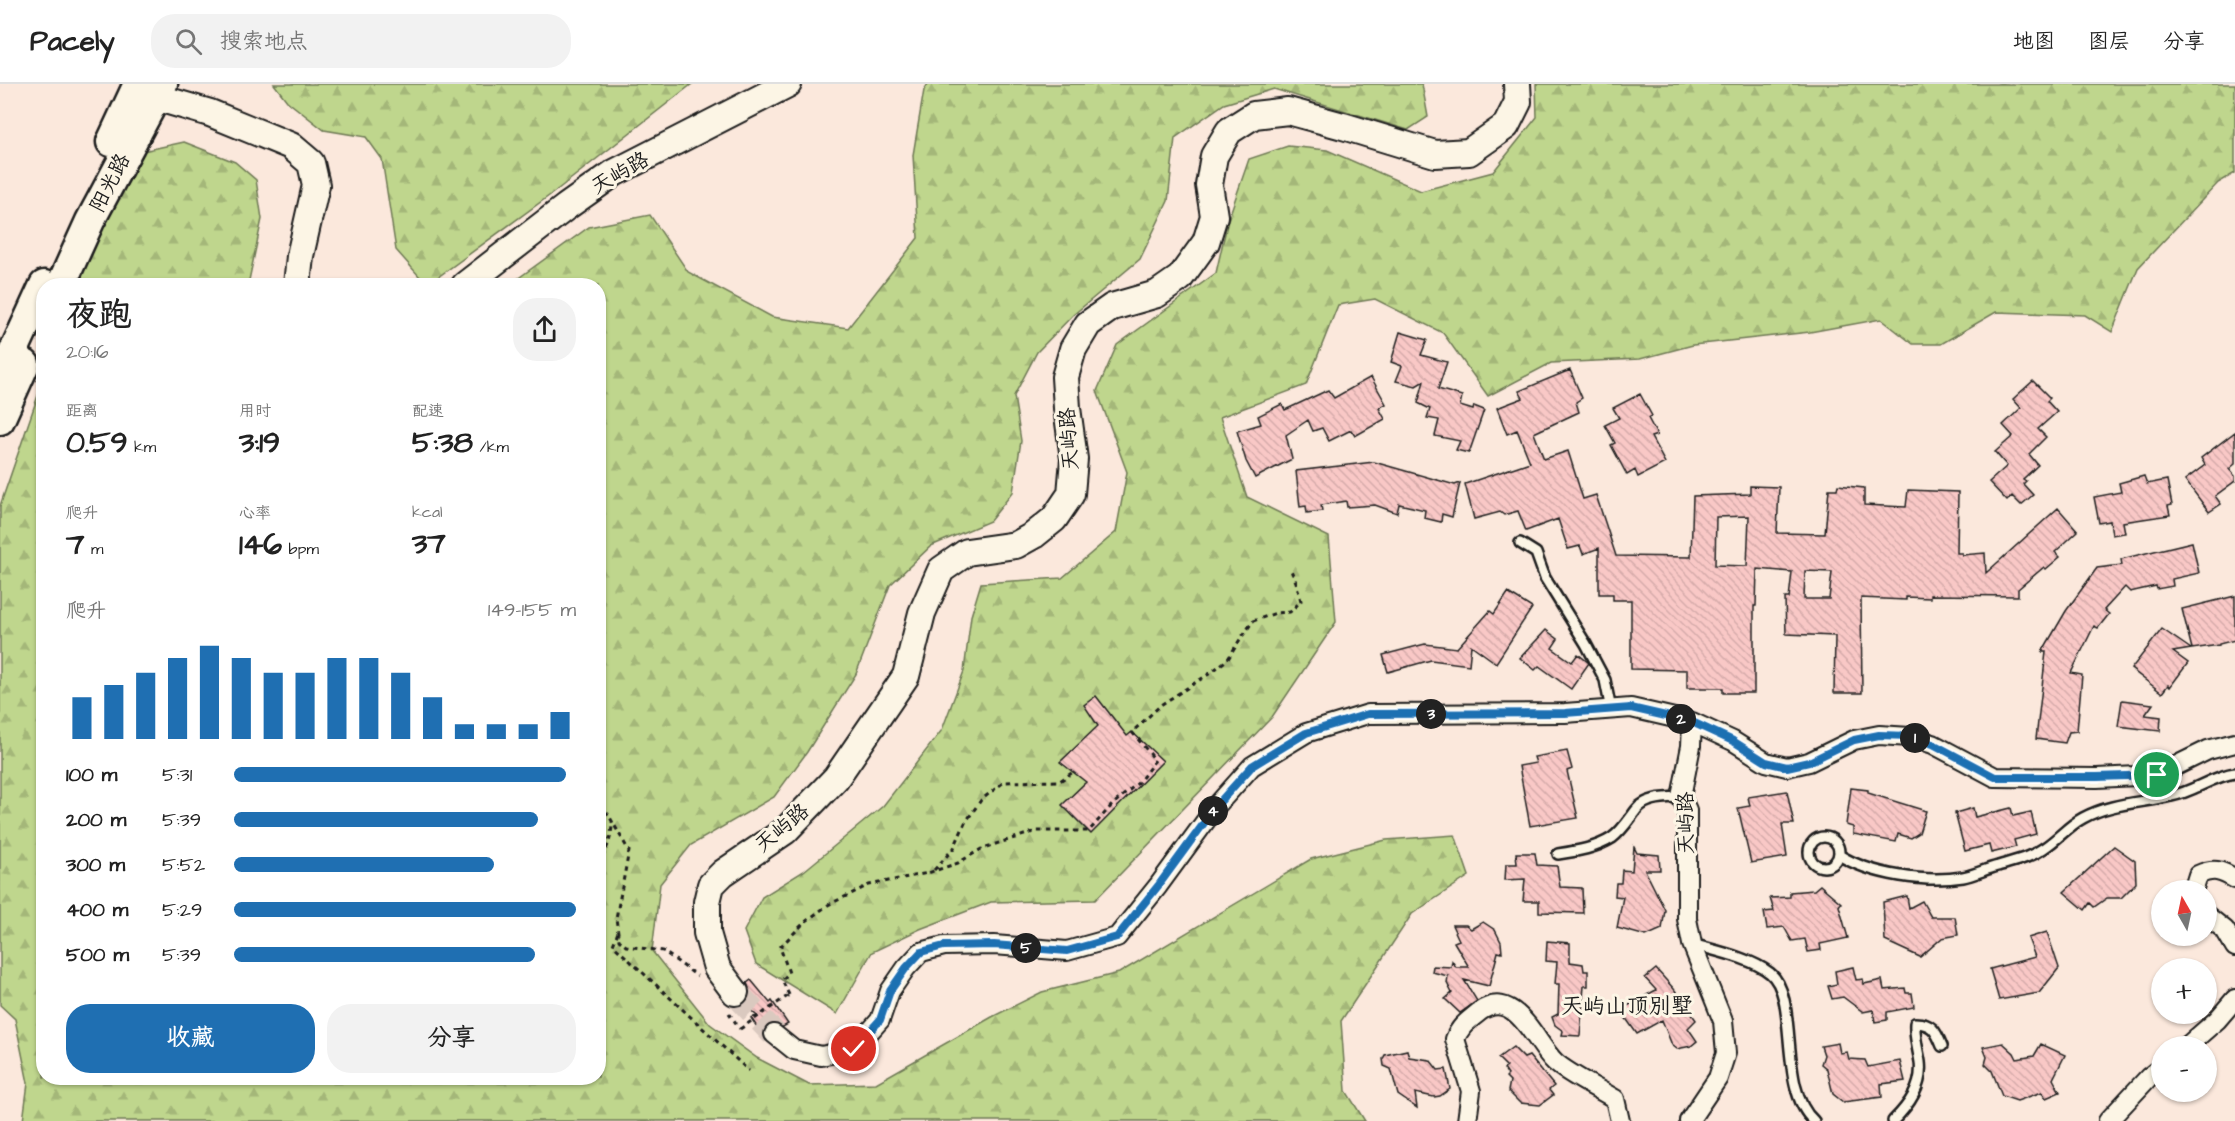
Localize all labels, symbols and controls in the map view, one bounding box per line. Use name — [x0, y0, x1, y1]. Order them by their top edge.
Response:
search box — [151, 14, 571, 68]
text: Pacely — [30, 22, 115, 61]
icon: search — [172, 25, 205, 58]
text: 搜索地点 — [220, 26, 308, 57]
text: 地图 — [2013, 27, 2055, 56]
text: 图层 — [2088, 27, 2130, 56]
text: 分享 — [2163, 27, 2205, 56]
street label: 天屿路 — [585, 145, 655, 201]
street label: 阳光路 — [83, 148, 137, 218]
text: 夜跑 — [66, 292, 132, 338]
button: share — [513, 298, 576, 361]
text: 20:16 — [66, 338, 109, 366]
text: 距离 — [66, 400, 98, 422]
text: 用时 — [239, 400, 271, 422]
text: 配速 — [412, 400, 444, 422]
street label: 天屿路 — [1052, 407, 1086, 471]
text: 0.59 — [66, 422, 127, 464]
text: 3:19 — [239, 422, 280, 464]
text: 5:38 — [412, 422, 473, 464]
text: km — [127, 436, 156, 458]
text: /km — [473, 436, 509, 458]
text: kcal — [412, 501, 443, 523]
text: 爬升 — [66, 502, 98, 524]
text: 心率 — [239, 502, 271, 524]
text: 37 — [412, 523, 446, 565]
text: 7 — [66, 524, 84, 566]
text: 146 — [239, 524, 282, 566]
text: m — [84, 538, 103, 560]
text: bpm — [282, 538, 319, 560]
text: 149–155 m — [488, 596, 576, 624]
text: 爬升 — [66, 597, 106, 625]
pin: 3 — [1416, 699, 1446, 729]
text: 3 — [1427, 703, 1435, 725]
pin: 2 — [1666, 704, 1696, 734]
text: 2 — [1676, 708, 1686, 730]
pin: 1 — [1900, 723, 1930, 753]
text: 1 — [1914, 727, 1916, 749]
pin — [2131, 749, 2182, 800]
icon: arrive — [2140, 758, 2173, 791]
text: 100 m — [66, 761, 117, 789]
text: 5:31 — [162, 761, 192, 789]
street label: 天屿路 — [1671, 791, 1701, 855]
pin: 4 — [1198, 796, 1228, 826]
street label: 天屿路 — [749, 797, 815, 859]
text: 4 — [1208, 800, 1218, 822]
text: 200 m — [66, 806, 126, 834]
text: 5:39 — [162, 806, 201, 834]
text: 300 m — [66, 851, 125, 879]
text: 5:52 — [162, 851, 205, 879]
north arrow — [2151, 880, 2217, 946]
map controls — [2151, 880, 2217, 1102]
text: 400 m — [66, 896, 128, 924]
text: 5:29 — [162, 896, 202, 924]
pin: 5 — [1011, 933, 1041, 963]
text: 5 — [1020, 937, 1032, 959]
text: 500 m — [66, 941, 129, 969]
text: 5:39 — [162, 941, 201, 969]
button: + — [2151, 958, 2217, 1024]
district label: 天屿山顶别墅 — [1561, 991, 1693, 1022]
button: 收藏 — [66, 1004, 315, 1073]
button: 分享 — [327, 1004, 576, 1073]
pin — [828, 1023, 879, 1074]
icon: check — [837, 1032, 870, 1065]
button: − — [2151, 1036, 2217, 1102]

